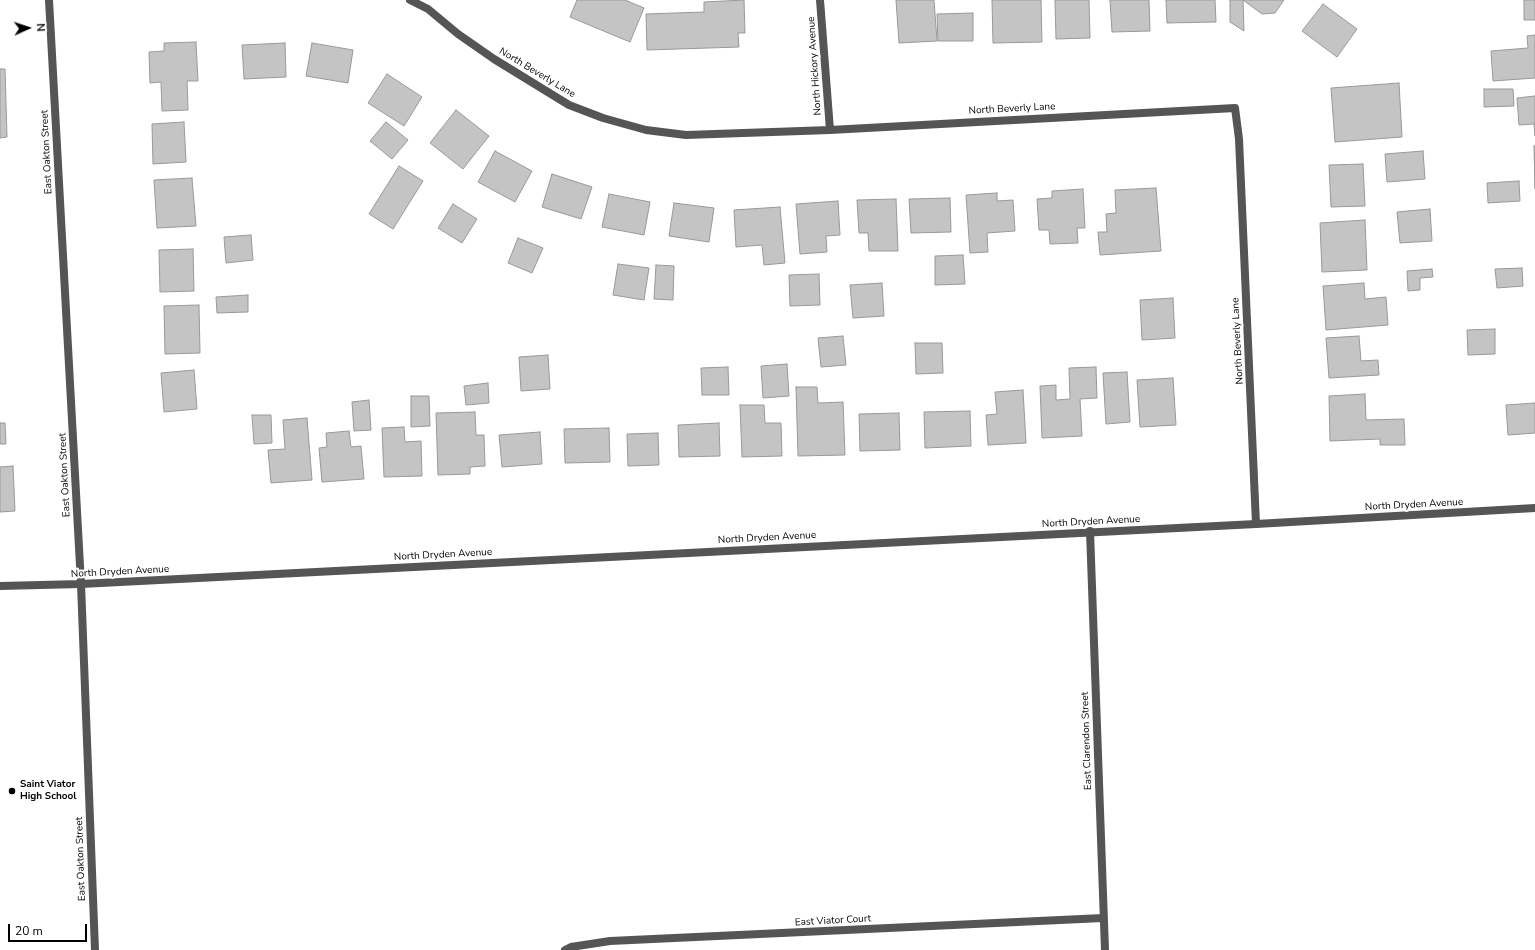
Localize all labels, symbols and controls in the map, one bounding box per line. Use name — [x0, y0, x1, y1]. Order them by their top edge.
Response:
north arrow — [8, 8, 48, 48]
street label: North Hickory Avenue — [806, 16, 824, 116]
text: N — [33, 23, 48, 32]
street label: North Beverly Lane — [497, 45, 577, 101]
street label: North Beverly Lane — [968, 101, 1056, 117]
street label: East Oakton Street — [39, 110, 55, 194]
street label: North Beverly Lane — [1230, 297, 1246, 385]
street label: East Oakton Street — [57, 433, 73, 517]
street label: North Dryden Avenue — [1365, 496, 1463, 514]
street label: North Dryden Avenue — [1042, 513, 1140, 531]
street label: North Dryden Avenue — [718, 529, 816, 547]
street label: North Dryden Avenue — [394, 546, 492, 564]
street label: North Dryden Avenue — [71, 563, 169, 581]
street label: East Clarendon Street — [1079, 692, 1095, 790]
place label: Saint Viator High School — [20, 779, 76, 802]
marker: Saint Viator High School — [7, 786, 17, 796]
street label: East Oakton Street — [74, 817, 88, 901]
street label: East Viator Court — [795, 913, 871, 929]
scale bar — [10, 916, 89, 942]
text: 20 m — [15, 923, 43, 939]

